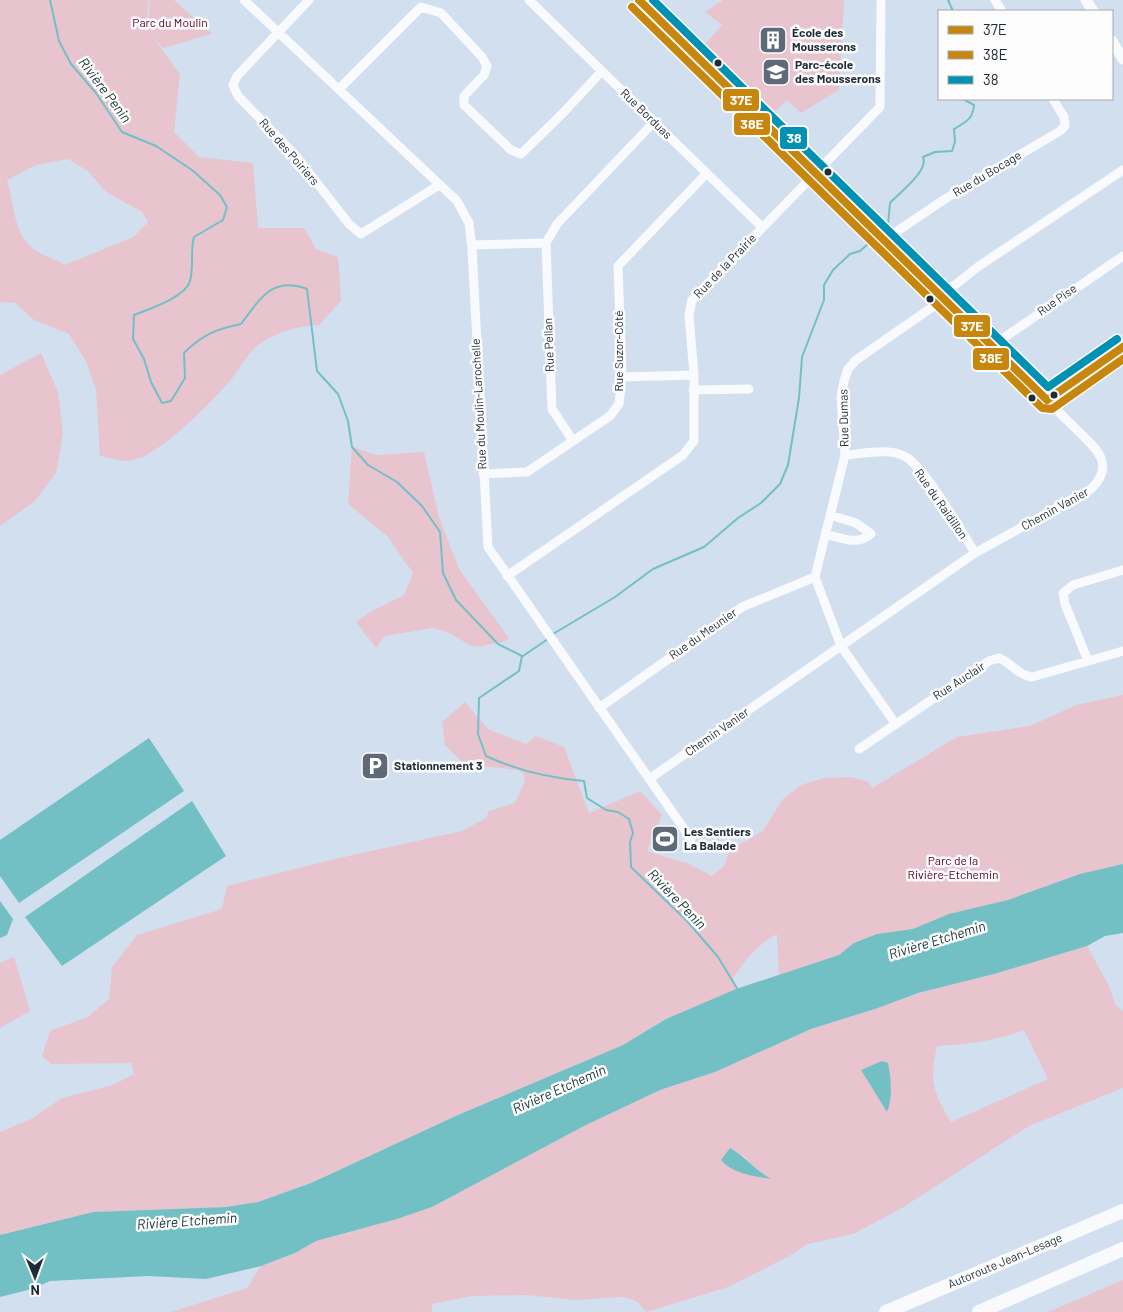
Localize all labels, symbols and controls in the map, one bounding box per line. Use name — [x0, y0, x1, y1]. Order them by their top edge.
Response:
legend — [938, 10, 1113, 100]
park label: Parc du Moulin — [132, 15, 208, 29]
text: 37E — [983, 20, 1007, 38]
building icon: École des Mousserons — [758, 25, 788, 55]
place label: École des Mousserons — [792, 25, 856, 53]
text: 38E — [983, 45, 1008, 63]
water label: Rivière Penin — [75, 54, 135, 126]
school or university icon: Parc-école des Mousserons — [761, 57, 791, 87]
place label: Parc-école des Mousserons — [795, 57, 881, 85]
unlabelled marker — [713, 58, 723, 68]
text: 38 — [983, 70, 999, 88]
street label: Rue Borduas — [618, 85, 675, 141]
line badge: 37E — [722, 88, 760, 112]
text: 37E — [730, 91, 752, 108]
line badge: 38E — [733, 112, 771, 136]
street label: Rue des Poiriers — [257, 115, 323, 188]
text: 38E — [740, 115, 764, 132]
line badge: 38 — [779, 126, 808, 150]
text: 38 — [786, 129, 802, 146]
street label: Rue du Bocage — [950, 147, 1023, 199]
unlabelled marker — [823, 167, 833, 177]
street label: Rue de la Prairie — [690, 230, 758, 300]
street label: Rue Pise — [1034, 281, 1079, 318]
unlabelled marker — [925, 294, 935, 304]
street label: Rue Suzor-Côté — [611, 310, 625, 392]
line badge: 37E — [953, 314, 991, 338]
text: 37E — [961, 317, 983, 334]
street label: Rue Pellan — [540, 318, 556, 372]
street label: Rue du Moulin-Larochelle — [468, 338, 488, 470]
line badge: 38E — [972, 347, 1010, 371]
text: 38E — [979, 349, 1003, 366]
street label: Rue Dumas — [835, 389, 851, 447]
unlabelled marker — [1049, 390, 1059, 400]
unlabelled marker — [1027, 393, 1037, 403]
street label: Rue du Raidillon — [912, 466, 971, 541]
street label: Chemin Vanier — [1018, 484, 1091, 532]
street label: Rue du Meunier — [666, 604, 740, 662]
street label: Rue Auclair — [930, 658, 987, 702]
street label: Chemin Vanier — [682, 704, 752, 758]
parking icon: Stationnement 3 — [360, 751, 390, 781]
place label: Stationnement 3 — [394, 758, 482, 772]
sports icon: Les Sentiers La Balade — [650, 824, 680, 854]
place label: Les Sentiers La Balade — [684, 824, 751, 852]
park label: Parc de la Rivière-Etchemin — [908, 853, 998, 881]
water label: Rivière Penin — [645, 865, 710, 932]
water label: Rivière Etchemin — [886, 917, 987, 962]
water label: Rivière Etchemin — [510, 1060, 608, 1117]
water label: Rivière Etchemin — [136, 1209, 238, 1232]
street label: Autoroute Jean-Lesage — [945, 1230, 1064, 1291]
north arrow — [10, 1252, 60, 1302]
text: N — [30, 1282, 40, 1299]

